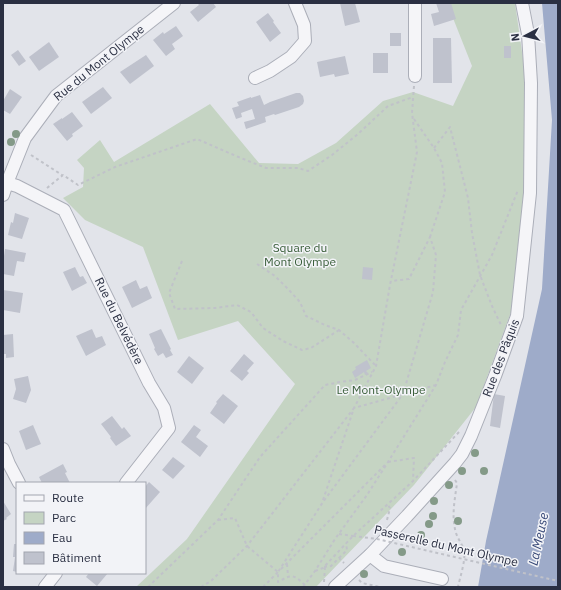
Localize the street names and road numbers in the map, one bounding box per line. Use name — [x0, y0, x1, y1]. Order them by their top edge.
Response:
street label: Rue du Mont Olympe — [50, 21, 147, 104]
street label: Rue du Belvédère — [92, 275, 147, 367]
street label: Rue des Pâquis — [479, 317, 522, 399]
street label: Passerelle du Mont Olympe — [373, 522, 520, 569]

